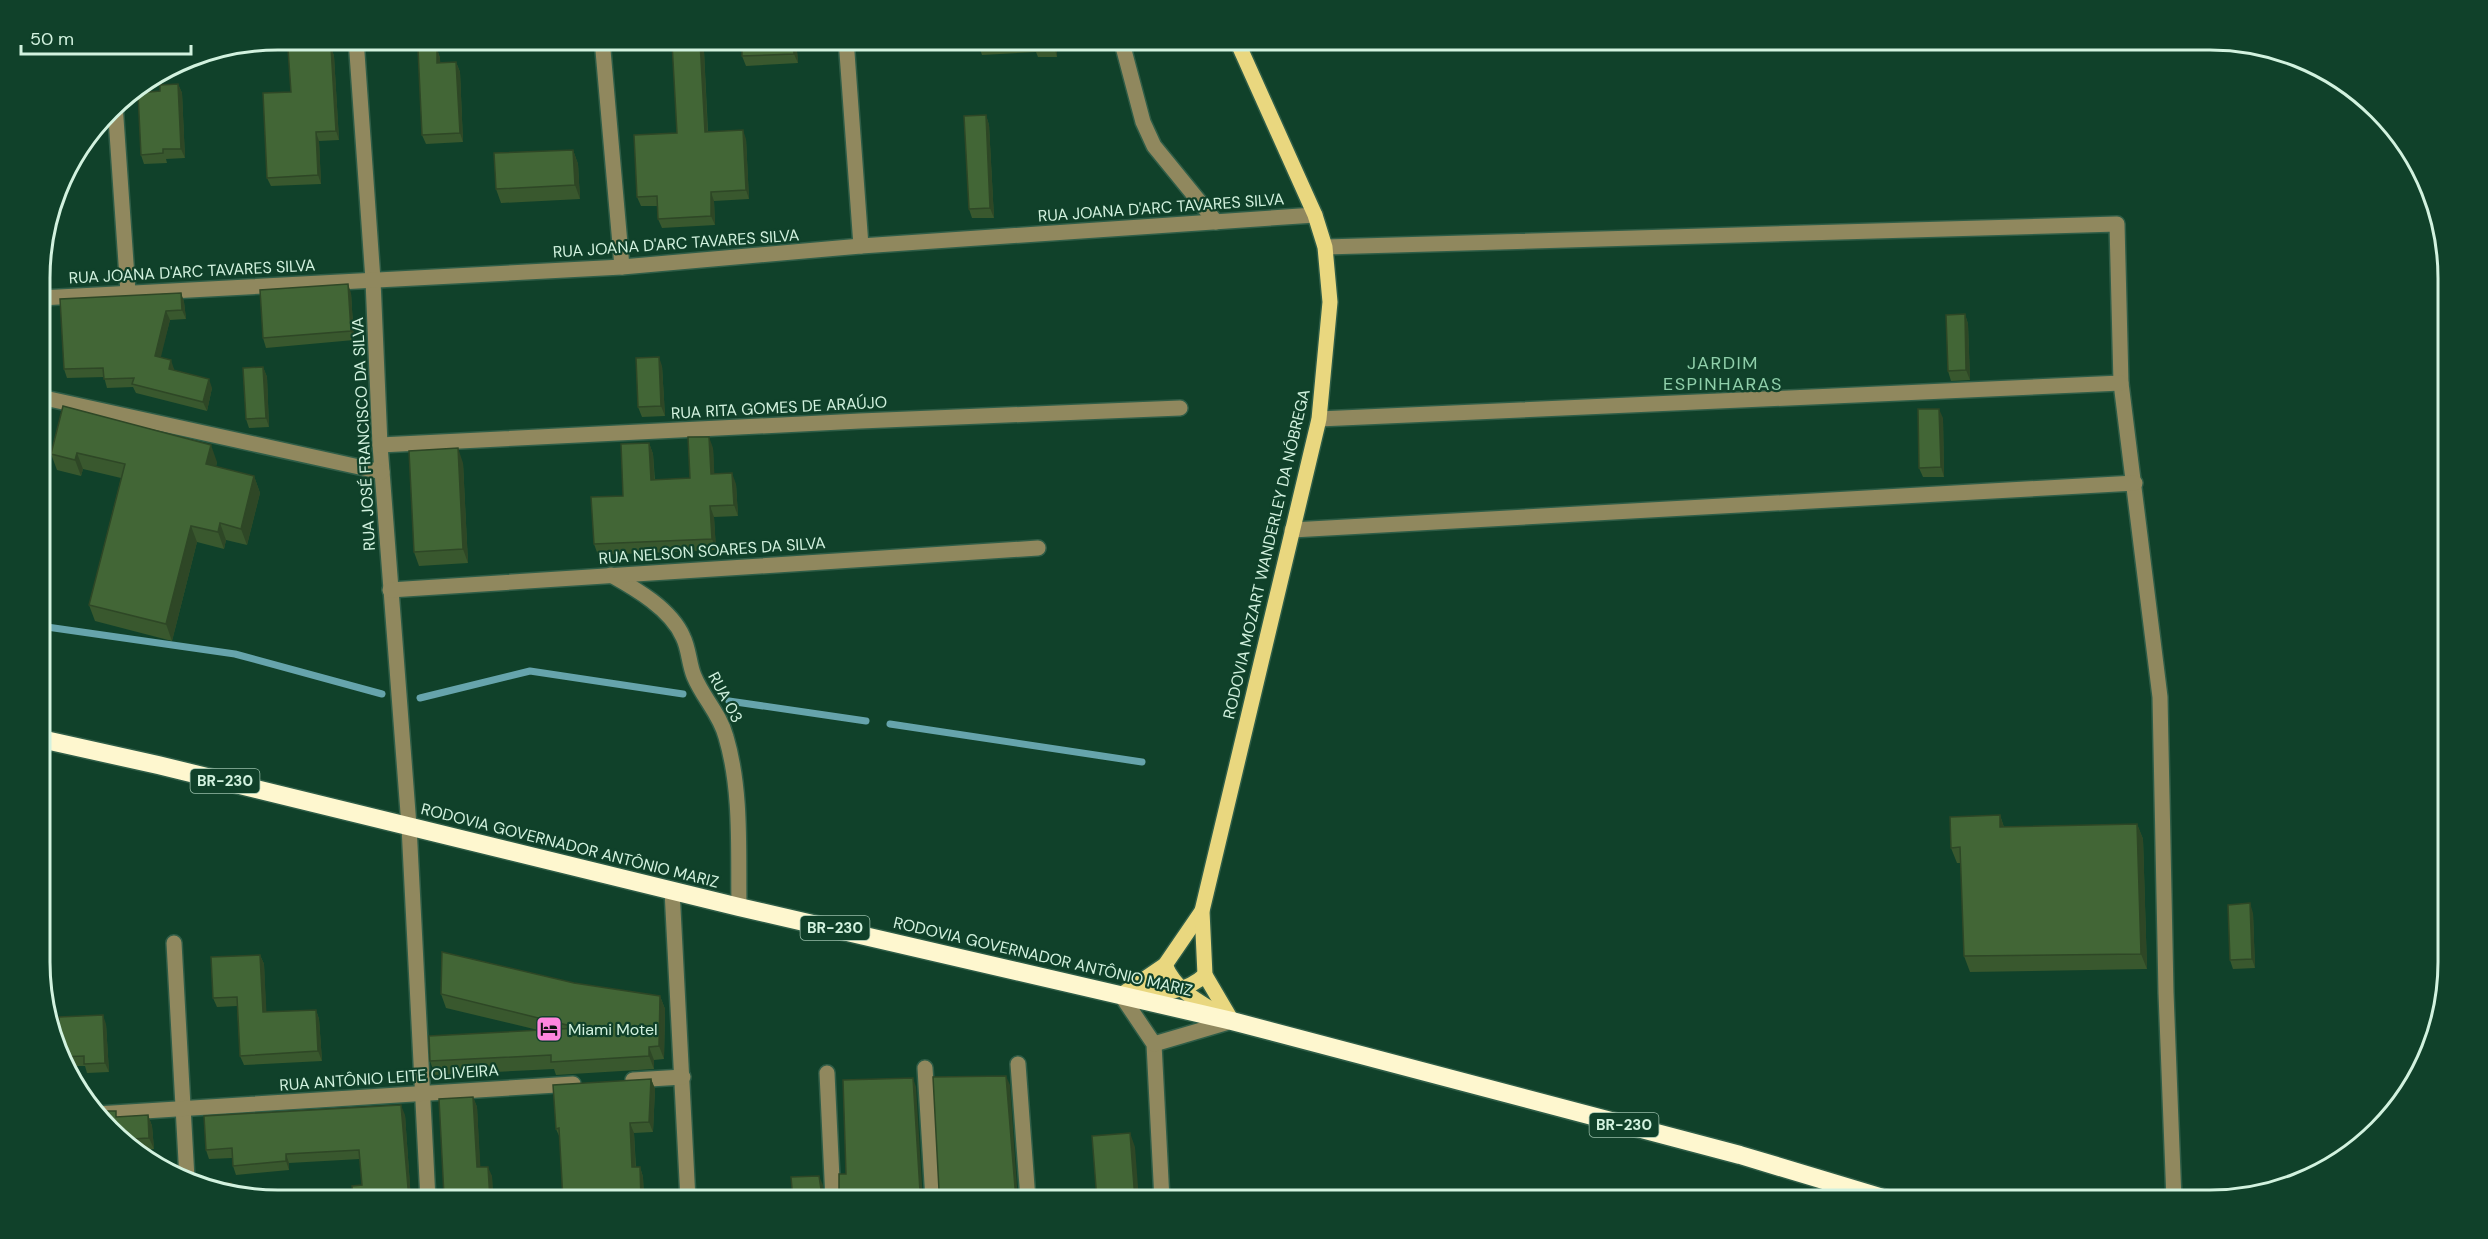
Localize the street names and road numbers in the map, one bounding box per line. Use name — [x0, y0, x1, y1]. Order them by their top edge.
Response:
street label: RUA JOANA D'ARC TAVARES SILVA — [1037, 188, 1285, 227]
street label: RUA JOANA D'ARC TAVARES SILVA — [552, 224, 800, 263]
street label: RUA JOANA D'ARC TAVARES SILVA — [68, 255, 316, 288]
street label: RUA JOSÉ FRANCISCO DA SILVA — [347, 316, 380, 551]
street label: RODOVIA MOZART WANDERLEY DA NÓBREGA — [1218, 387, 1315, 721]
street label: RUA RITA GOMES DE ARAÚJO — [671, 391, 888, 424]
street label: RUA NELSON SOARES DA SILVA — [598, 532, 827, 569]
street label: RUA 03 — [703, 668, 748, 726]
road number: BR-230 — [190, 769, 260, 793]
street label: RODOVIA GOVERNADOR ANTÔNIO MARIZ — [419, 798, 721, 893]
street label: RODOVIA GOVERNADOR ANTÔNIO MARIZ — [891, 912, 1194, 1001]
road number: BR-230 — [800, 916, 870, 940]
street label: RUA ANTÔNIO LEITE OLIVEIRA — [279, 1059, 500, 1096]
road number: BR-230 — [1590, 1113, 1658, 1137]

